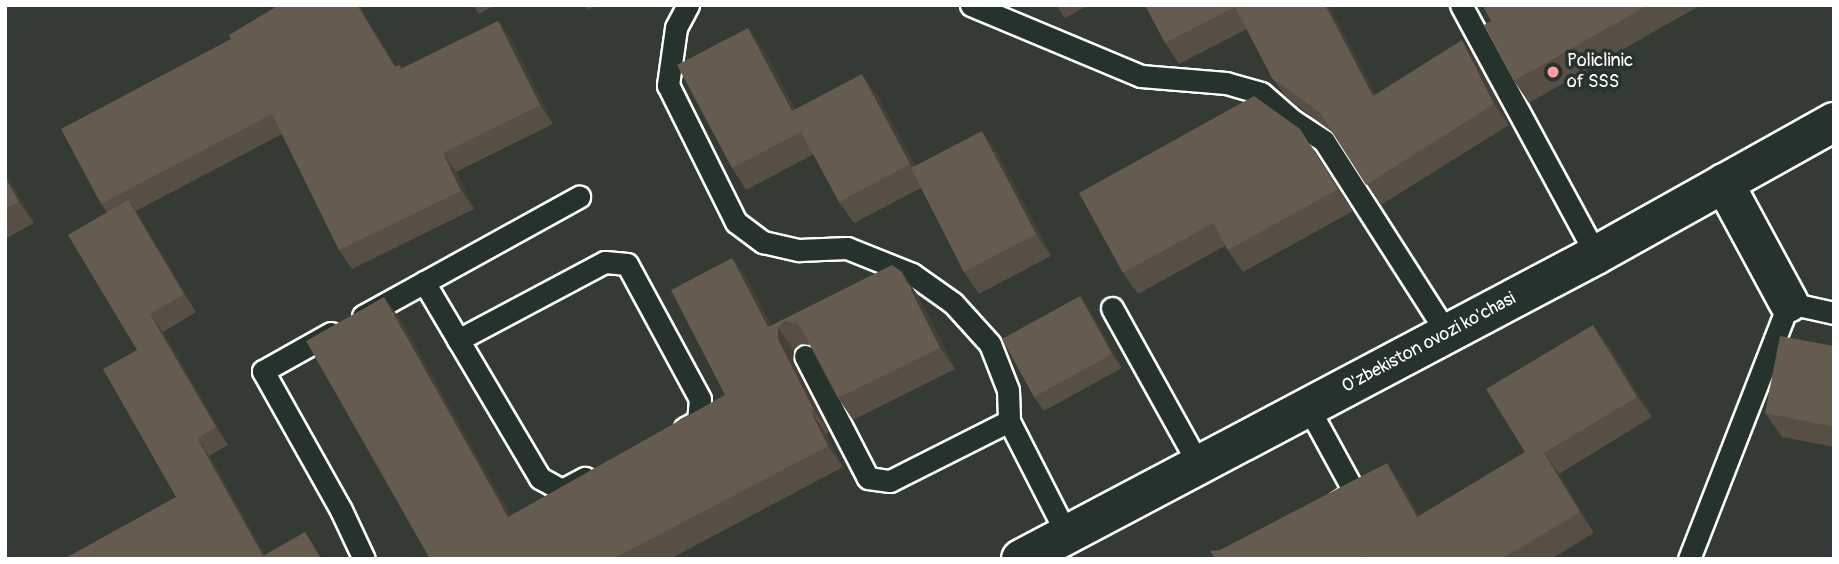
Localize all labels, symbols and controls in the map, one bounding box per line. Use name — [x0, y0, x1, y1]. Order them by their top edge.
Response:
place label: Policlinic of SSS — [1567, 51, 1633, 94]
marker: Policlinic of SSS — [1545, 64, 1561, 80]
street label: O'zbekiston ovozi ko'chasi — [1338, 288, 1520, 398]

